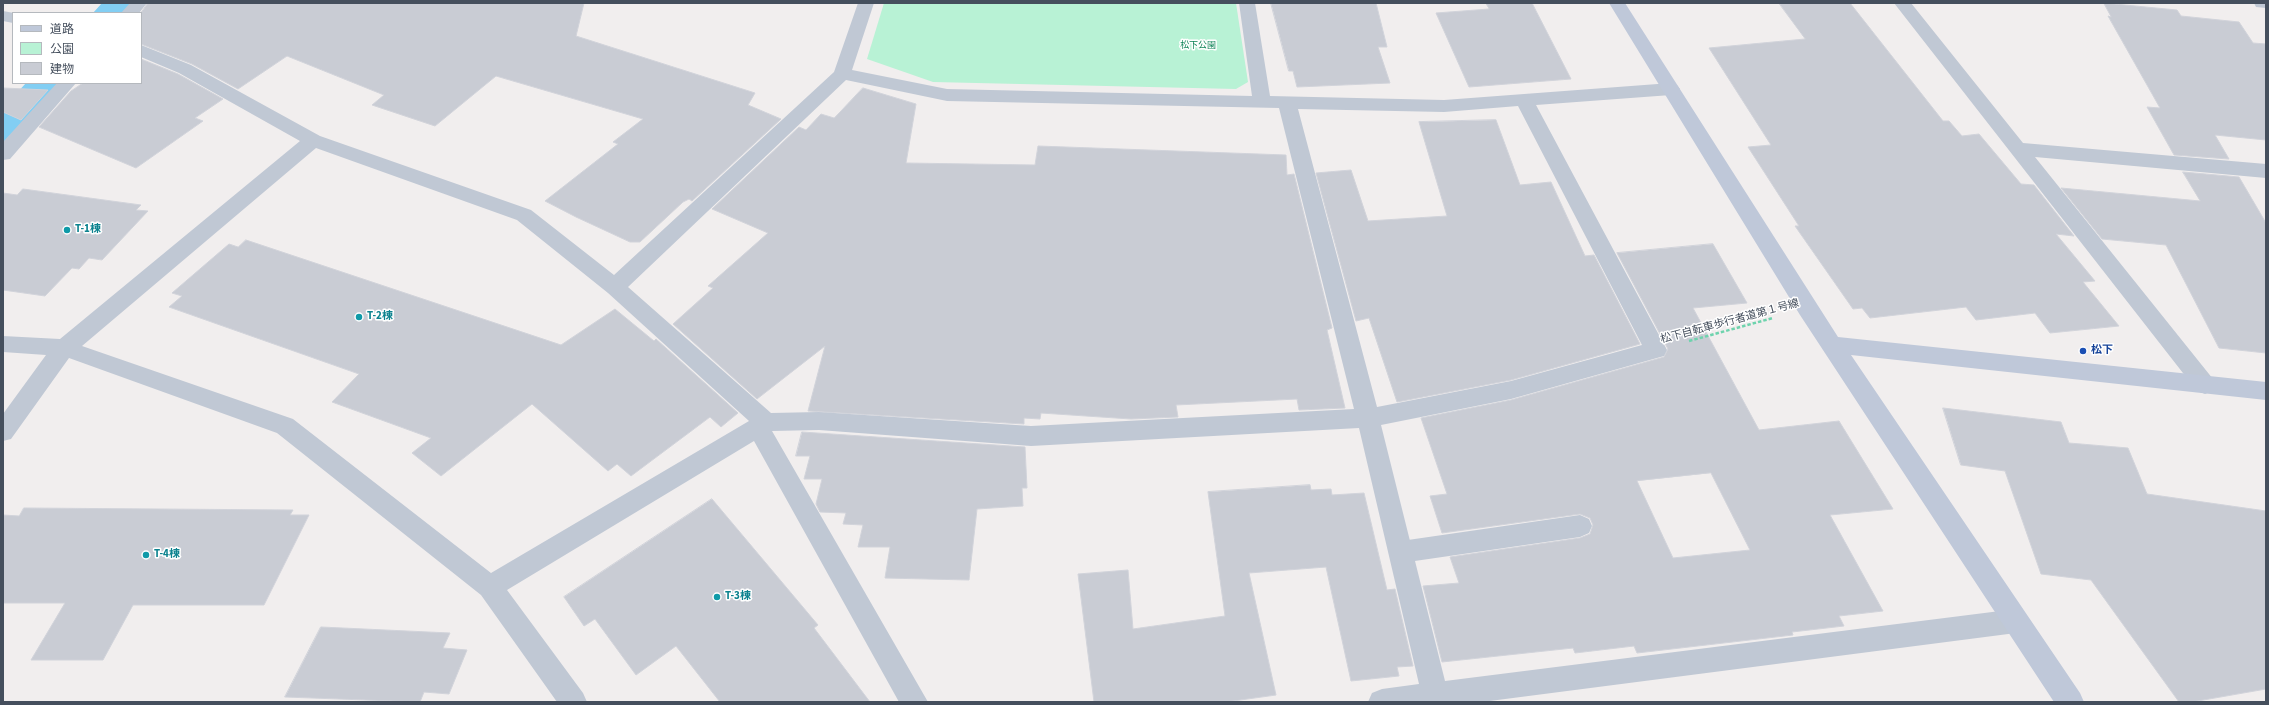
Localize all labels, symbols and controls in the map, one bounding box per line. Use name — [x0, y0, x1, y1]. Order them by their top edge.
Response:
legend — [12, 12, 142, 84]
text: 道路 — [50, 21, 74, 38]
text: 公園 — [50, 41, 74, 58]
park label: 松下公園 — [1180, 41, 1216, 51]
text: 建物 — [50, 61, 74, 78]
place label: T-1棟 — [75, 223, 101, 237]
marker: T-1棟 — [62, 225, 72, 235]
street label: 松下自転車歩行者道第１号線 — [1659, 297, 1801, 347]
place label: T-2棟 — [367, 310, 393, 324]
marker: T-2棟 — [354, 312, 364, 322]
place label: 松下 — [2091, 344, 2113, 358]
marker: 松下 — [2078, 346, 2088, 356]
place label: T-4棟 — [154, 548, 180, 562]
marker: T-4棟 — [141, 550, 151, 560]
place label: T-3棟 — [725, 590, 751, 604]
marker: T-3棟 — [712, 592, 722, 602]

